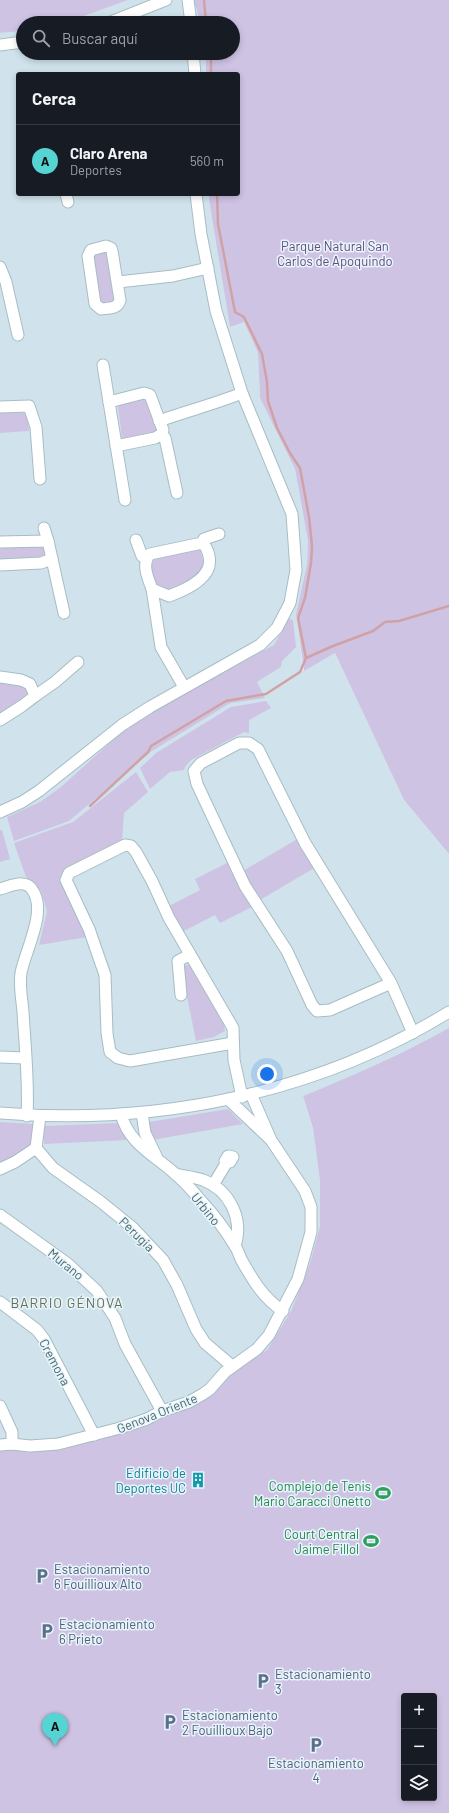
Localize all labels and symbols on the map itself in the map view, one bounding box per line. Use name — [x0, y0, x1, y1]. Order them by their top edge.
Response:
park label: Parque Natural San Carlos de Apoquindo — [277, 238, 393, 269]
your location — [257, 1064, 277, 1084]
street label: Urbino — [188, 1189, 224, 1229]
street label: Perugia — [116, 1213, 158, 1255]
street label: Murano — [45, 1245, 87, 1283]
district label: BARRIO GÉNOVA — [11, 1294, 123, 1311]
street label: Cremona — [36, 1336, 74, 1388]
street label: Genova Oriente — [114, 1390, 200, 1436]
place label: Edificio de Deportes UC — [116, 1465, 186, 1496]
building icon: Edificio de Deportes UC — [189, 1471, 207, 1489]
place label: Complejo de Tenis Mario Caracci Onetto — [254, 1478, 371, 1509]
sports icon: Complejo de Tenis Mario Caracci Onetto — [374, 1484, 392, 1502]
place label: Court Central Jaime Fillol — [284, 1526, 359, 1557]
sports icon: Court Central Jaime Fillol — [362, 1532, 380, 1550]
place label: Estacionamiento 6 Fouillioux Alto — [54, 1561, 150, 1592]
parking icon: Estacionamiento 6 Fouillioux Alto — [33, 1567, 51, 1585]
place label: Estacionamiento 6 Prieto — [59, 1616, 155, 1647]
parking icon: Estacionamiento 6 Prieto — [38, 1622, 56, 1640]
place label: Estacionamiento 3 — [275, 1666, 371, 1697]
parking icon: Estacionamiento 3 — [254, 1672, 272, 1690]
place label: Estacionamiento 2 Fouillioux Bajo — [182, 1707, 278, 1738]
pin: A — [42, 1713, 68, 1746]
parking icon: Estacionamiento 2 Fouillioux Bajo — [161, 1713, 179, 1731]
parking icon: Estacionamiento 4 — [307, 1736, 325, 1754]
place label: Estacionamiento 4 — [268, 1755, 364, 1786]

